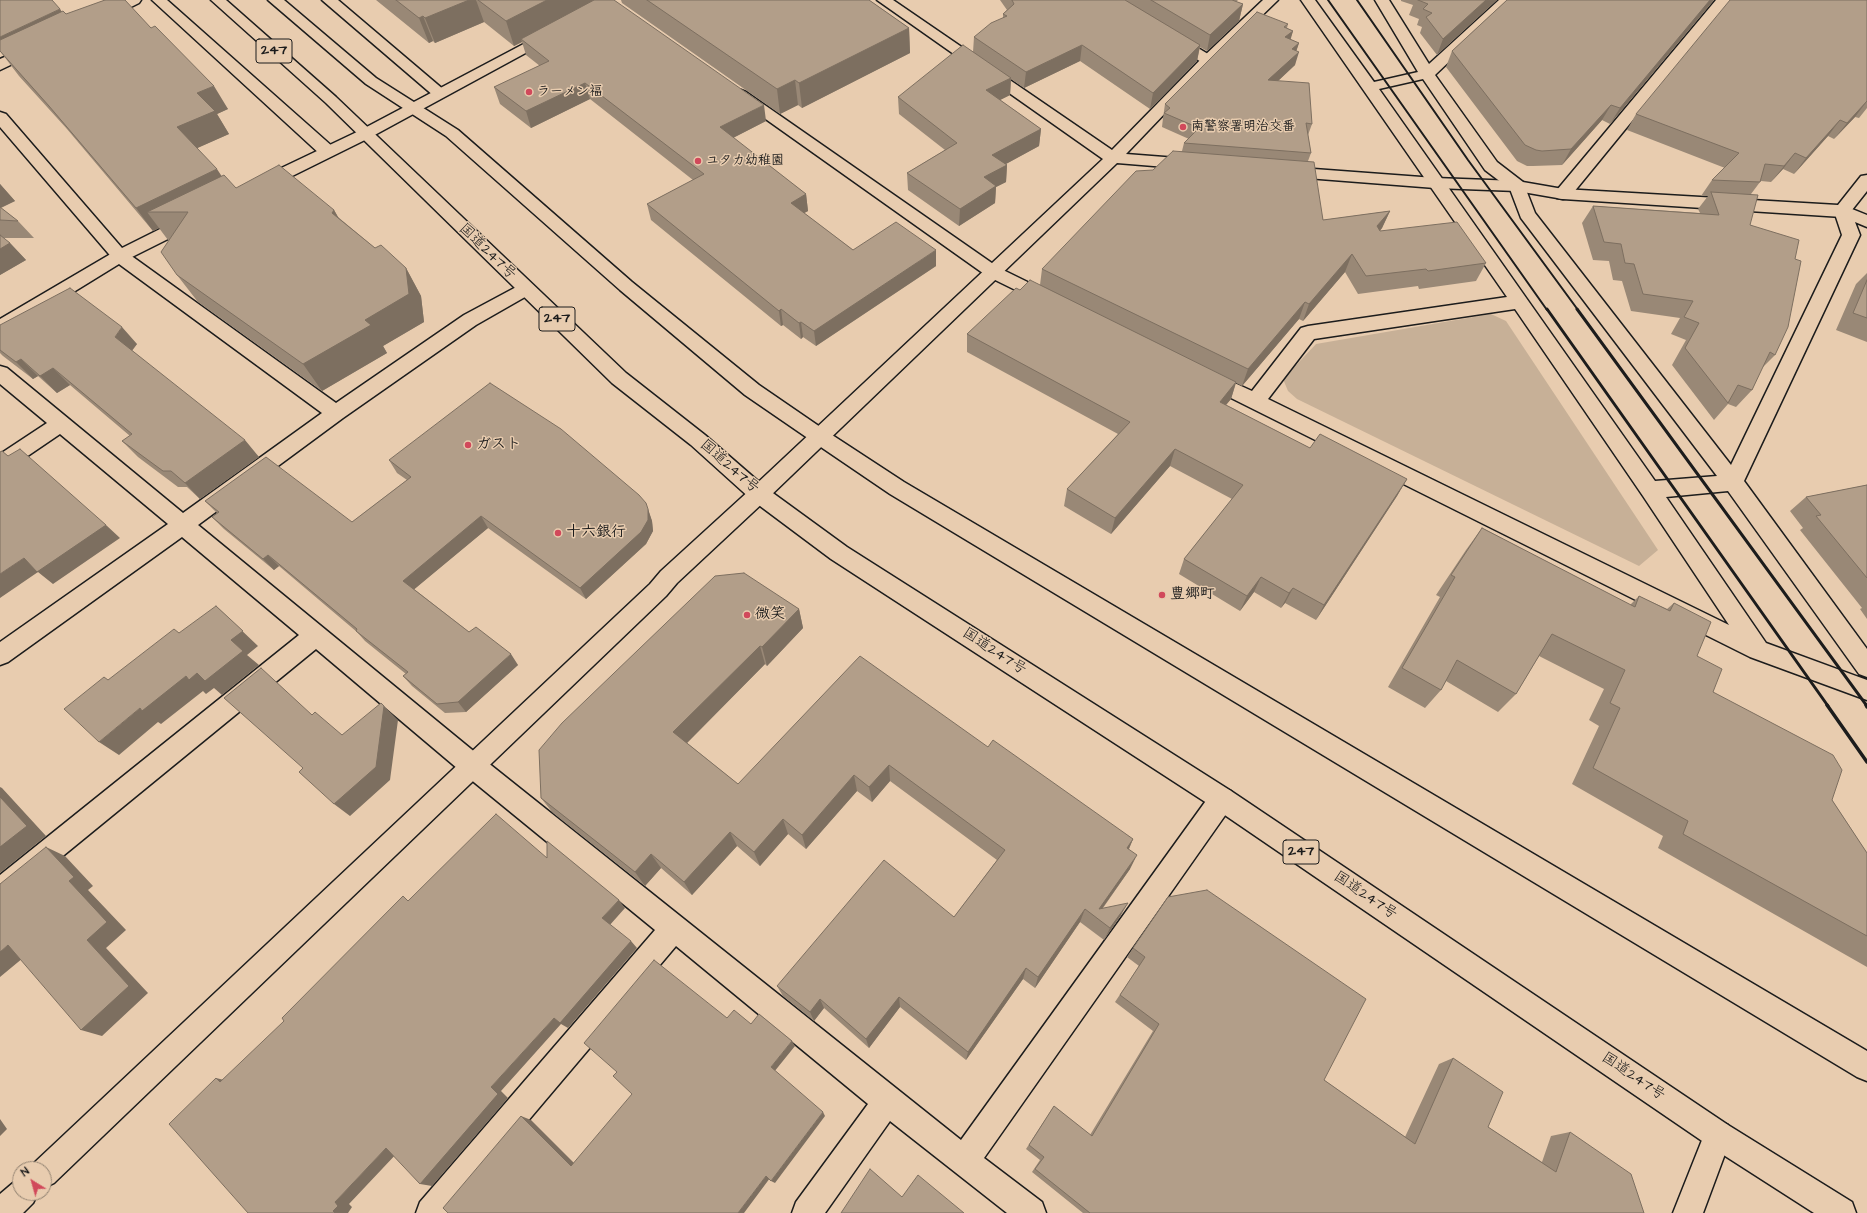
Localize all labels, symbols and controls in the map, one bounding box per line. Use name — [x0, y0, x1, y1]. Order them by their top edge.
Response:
road number: 247 — [256, 39, 292, 63]
place label: ラーメン福 — [537, 84, 602, 100]
marker: ラーメン福 — [524, 87, 534, 97]
place label: 南警察署明治交番 — [1191, 119, 1295, 135]
marker: 南警察署明治交番 — [1178, 122, 1188, 132]
place label: ユタカ幼稚園 — [706, 153, 784, 169]
marker: ユタカ幼稚園 — [693, 156, 703, 166]
street label: 国道247号 — [454, 220, 520, 284]
road number: 247 — [539, 307, 575, 331]
place label: ガスト — [476, 436, 521, 454]
street label: 国道247号 — [696, 436, 762, 498]
marker: ガスト — [463, 440, 473, 450]
place label: 十六銀行 — [566, 524, 626, 542]
marker: 十六銀行 — [553, 528, 563, 538]
place label: 豊郷町 — [1170, 586, 1215, 604]
marker: 豊郷町 — [1157, 590, 1167, 600]
place label: 微笑 — [755, 606, 785, 624]
marker: 微笑 — [742, 610, 752, 620]
street label: 国道247号 — [958, 625, 1030, 679]
road number: 247 — [1283, 840, 1319, 864]
street label: 国道247号 — [1330, 868, 1400, 924]
street label: 国道247号 — [1598, 1049, 1668, 1105]
north arrow — [12, 1161, 52, 1201]
text: N — [18, 1164, 32, 1180]

